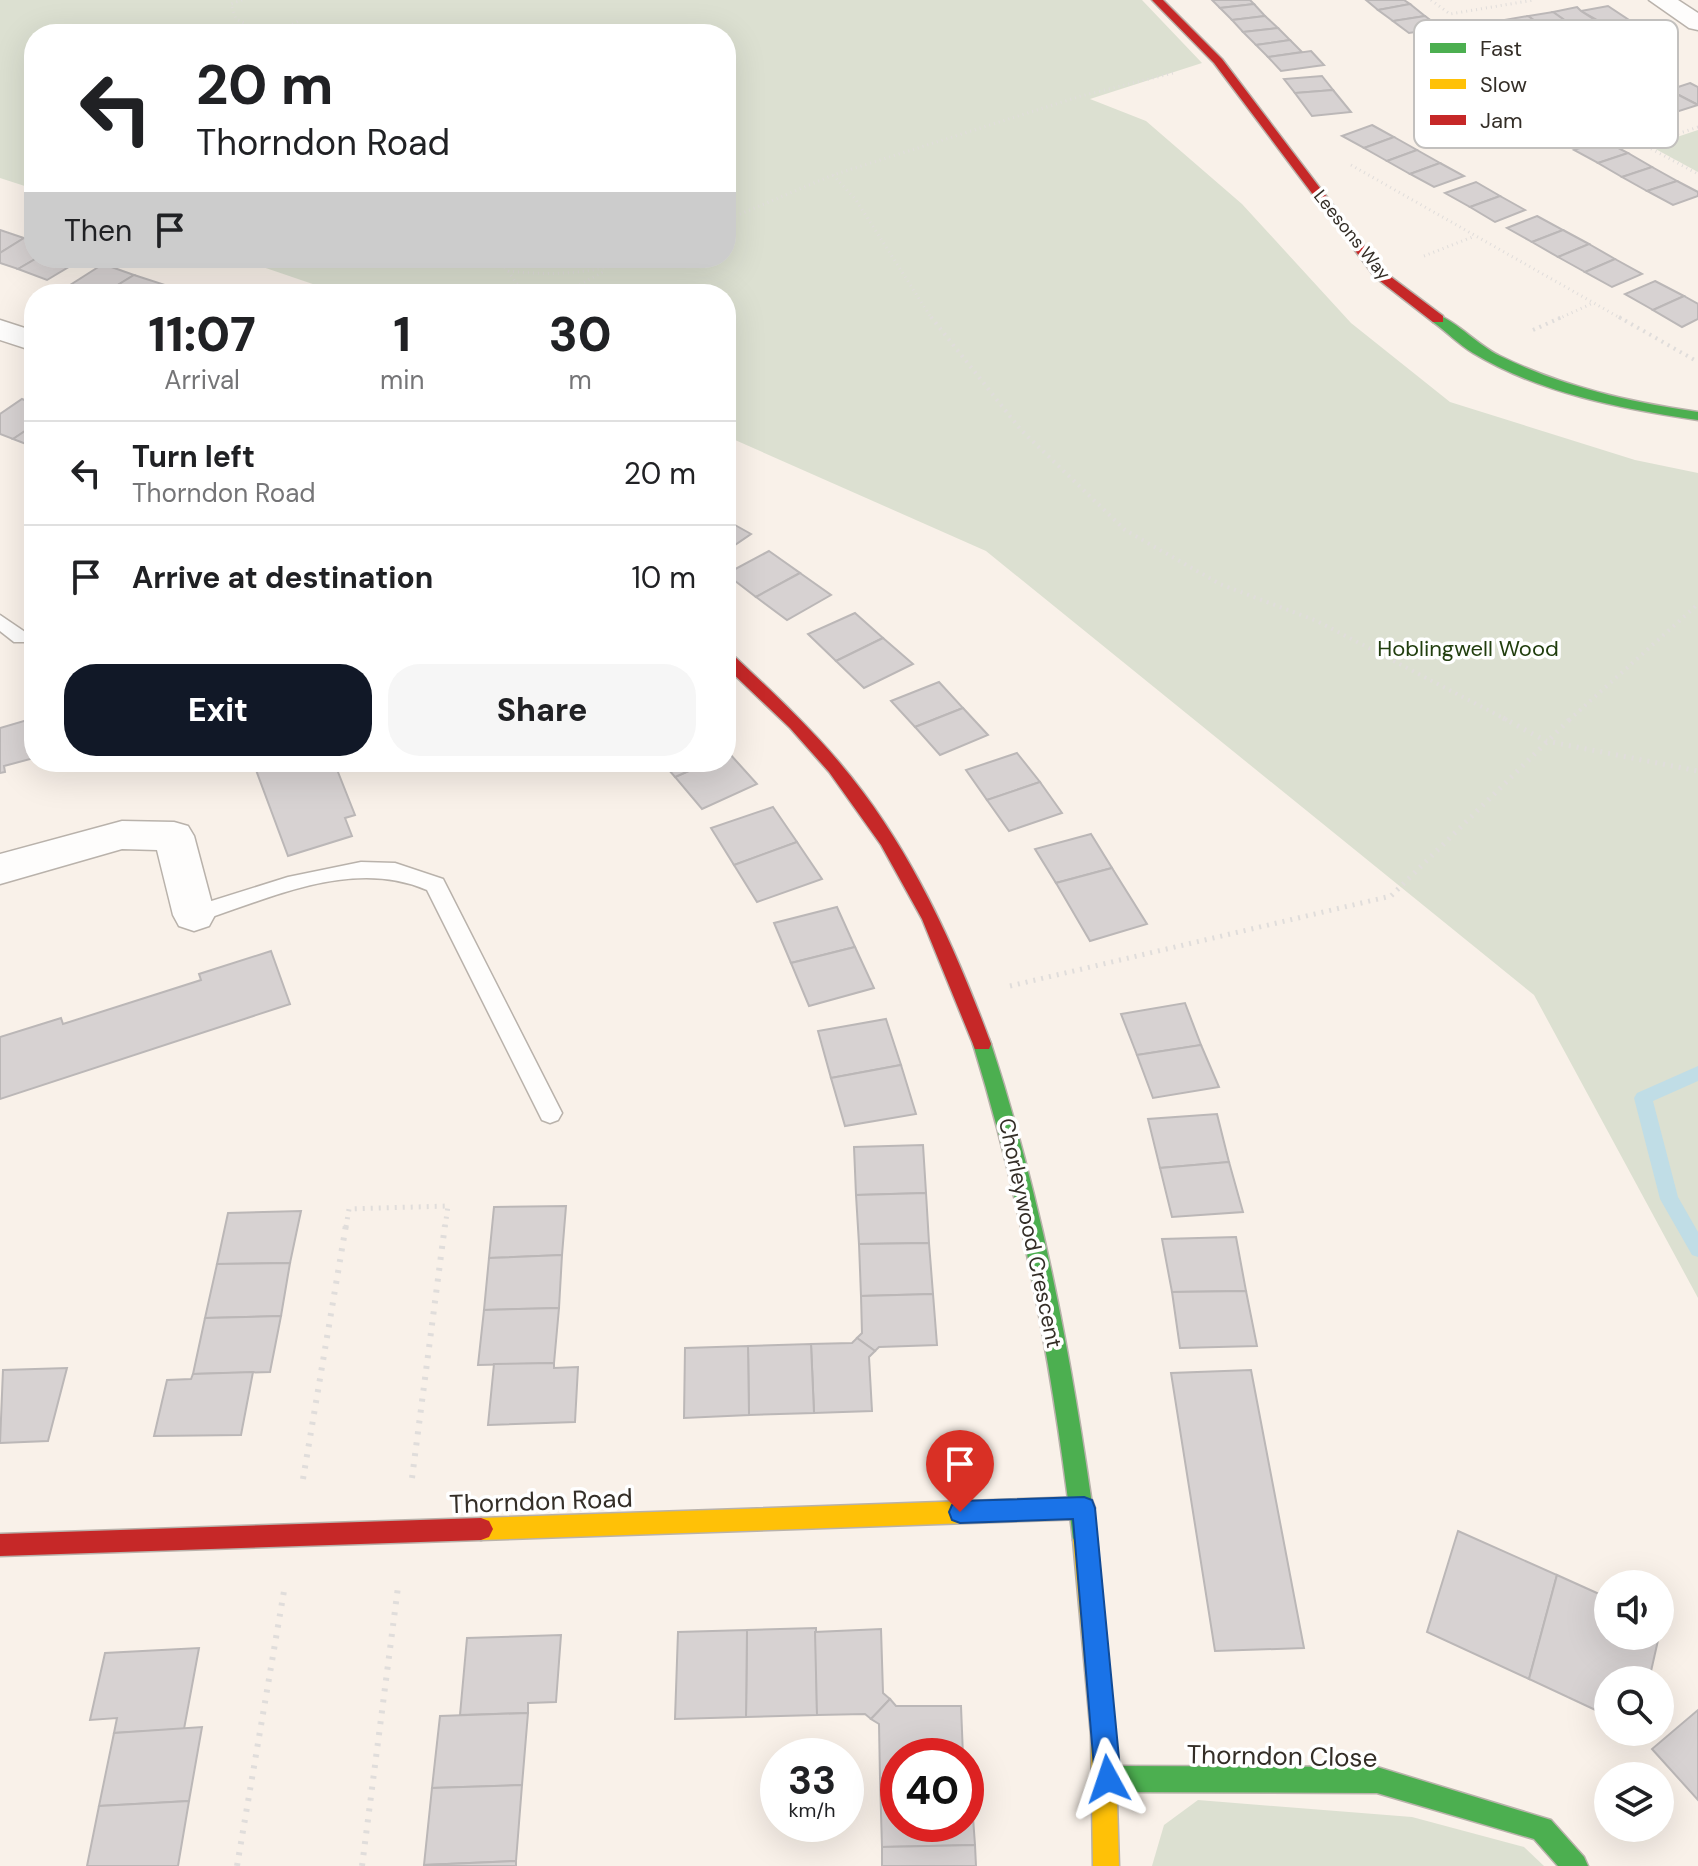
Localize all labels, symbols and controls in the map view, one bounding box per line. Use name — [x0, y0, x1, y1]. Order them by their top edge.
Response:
legend — [1414, 20, 1678, 148]
text: Fast — [1480, 34, 1522, 63]
text: 20 m — [196, 48, 333, 121]
icon: left — [64, 56, 168, 160]
text: Slow — [1480, 70, 1527, 99]
text: Jam — [1480, 106, 1523, 135]
text: Thorndon Road — [196, 119, 450, 166]
street label: Leesons Way — [1308, 185, 1396, 285]
icon: arrive — [148, 208, 192, 252]
text: Then — [64, 211, 132, 250]
text: 11:07 — [148, 303, 256, 366]
text: 1 — [393, 303, 411, 366]
text: 30 — [549, 303, 612, 366]
text: Arrival — [164, 363, 240, 397]
text: min — [380, 363, 424, 397]
text: m — [569, 363, 592, 397]
text: Turn left — [132, 437, 255, 476]
icon: left — [64, 451, 108, 495]
text: 20 m — [624, 454, 696, 493]
text: Thorndon Road — [132, 476, 316, 510]
icon: arrive — [64, 555, 108, 599]
text: Arrive at destination — [132, 558, 433, 597]
text: 10 m — [631, 558, 696, 597]
park label: Hoblingwell Wood — [1377, 634, 1559, 663]
button: Exit — [64, 664, 372, 756]
button: Share — [388, 664, 696, 756]
street label: Chorleywood Crescent — [992, 1116, 1069, 1351]
pin — [926, 1430, 994, 1512]
icon: arrive — [938, 1442, 982, 1486]
street label: Thorndon Road — [449, 1481, 633, 1521]
map controls — [1594, 1570, 1674, 1842]
button: sound — [1594, 1570, 1674, 1650]
button: search — [1594, 1666, 1674, 1746]
position arrow — [1066, 1737, 1150, 1821]
street label: Thorndon Close — [1186, 1737, 1378, 1775]
speed limit sign: 40 — [880, 1738, 984, 1842]
text: 33 — [788, 1754, 836, 1806]
button: layers — [1594, 1762, 1674, 1842]
text: km/h — [788, 1797, 836, 1823]

